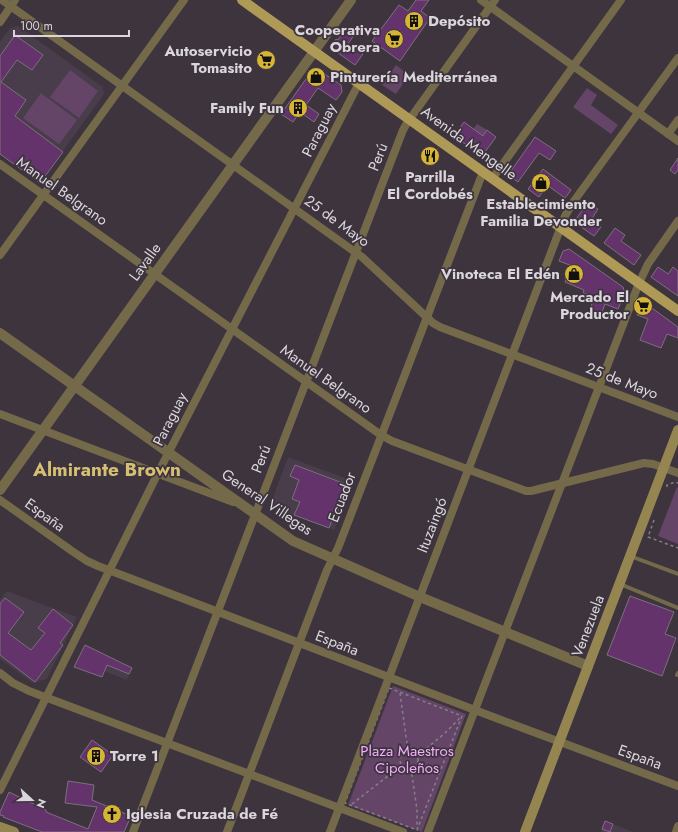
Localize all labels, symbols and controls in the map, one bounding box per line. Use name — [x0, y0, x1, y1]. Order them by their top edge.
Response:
building icon: Depósito — [403, 10, 425, 32]
place label: Depósito — [428, 10, 490, 32]
scale bar — [14, 12, 129, 38]
text: 100 m — [20, 17, 53, 35]
place label: Cooperativa Obrera — [295, 19, 380, 58]
supermarket icon: Cooperativa Obrera — [383, 28, 405, 50]
place label: Autoservicio Tomasito — [164, 40, 252, 79]
supermarket icon: Autoservicio Tomasito — [255, 49, 277, 71]
shop icon: Pinturería Mediterránea — [305, 66, 327, 88]
place label: Pinturería Mediterránea — [330, 66, 497, 88]
place label: Family Fun — [210, 97, 284, 119]
building icon: Family Fun — [287, 97, 309, 119]
street label: Paraguay — [296, 99, 342, 161]
street label: Avenida Mengelle — [416, 101, 522, 186]
street label: Perú — [363, 140, 393, 174]
restaurant icon: Parrilla El Cordobés — [419, 145, 441, 167]
street label: Manuel Belgrano — [12, 151, 112, 231]
place label: Parrilla El Cordobés — [387, 166, 473, 205]
shop icon: Establecimiento Familia Devonder — [530, 172, 552, 194]
street label: 25 de Mayo — [300, 190, 374, 252]
place label: Establecimiento Familia Devonder — [480, 193, 603, 232]
street label: Lavalle — [124, 238, 166, 286]
place label: Vinoteca El Edén — [440, 263, 560, 285]
shop icon: Vinoteca El Edén — [563, 263, 585, 285]
place label: Mercado El Productor — [550, 286, 630, 325]
supermarket icon: Mercado El Productor — [632, 295, 654, 317]
street label: Manuel Belgrano — [276, 339, 376, 419]
street label: 25 de Mayo — [583, 357, 661, 405]
street label: Paraguay — [147, 388, 193, 450]
street label: Perú — [246, 442, 276, 476]
district label: Almirante Brown — [32, 456, 181, 483]
street label: General Villegas — [217, 463, 317, 541]
street label: Ecuador — [322, 468, 362, 525]
street label: España — [20, 493, 70, 537]
street label: Ituzaingó — [411, 494, 453, 556]
street label: Venezuela — [566, 592, 610, 660]
street label: España — [312, 625, 362, 661]
street label: España — [615, 739, 665, 775]
park label: Plaza Maestros Cipoleños — [360, 740, 454, 779]
building icon: Torre 1 — [85, 745, 107, 767]
place label: Torre 1 — [110, 745, 159, 767]
north arrow — [12, 780, 52, 820]
text: N — [32, 797, 50, 811]
church icon: Iglesia Cruzada de Fé — [101, 803, 123, 825]
place label: Iglesia Cruzada de Fé — [126, 803, 278, 825]

